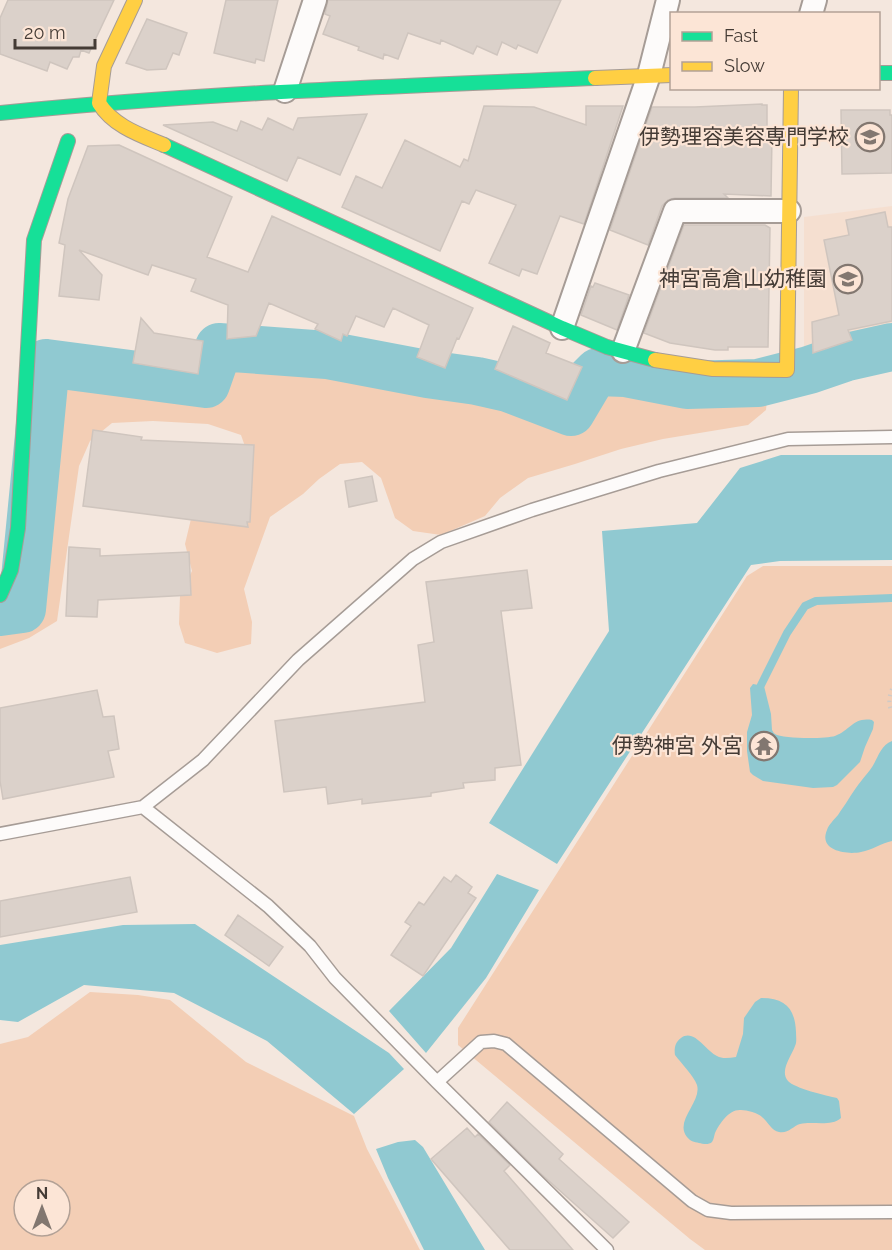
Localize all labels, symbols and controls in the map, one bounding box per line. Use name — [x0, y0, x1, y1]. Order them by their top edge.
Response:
scale bar — [15, 12, 94, 50]
legend — [670, 12, 880, 90]
text: 20 m — [24, 22, 66, 43]
text: Fast — [724, 25, 758, 46]
text: Slow — [724, 55, 765, 76]
school or university icon: 伊勢理容美容専門学校 — [854, 121, 886, 153]
place label: 伊勢理容美容専門学校 — [639, 124, 849, 149]
school or university icon: 神宮高倉山幼稚園 — [832, 263, 864, 295]
place label: 神宮高倉山幼稚園 — [659, 266, 827, 291]
temple icon: 伊勢神宮 外宮 — [748, 730, 780, 762]
place label: 伊勢神宮 外宮 — [612, 733, 743, 758]
north arrow — [12, 1178, 72, 1238]
text: N — [36, 1184, 48, 1203]

